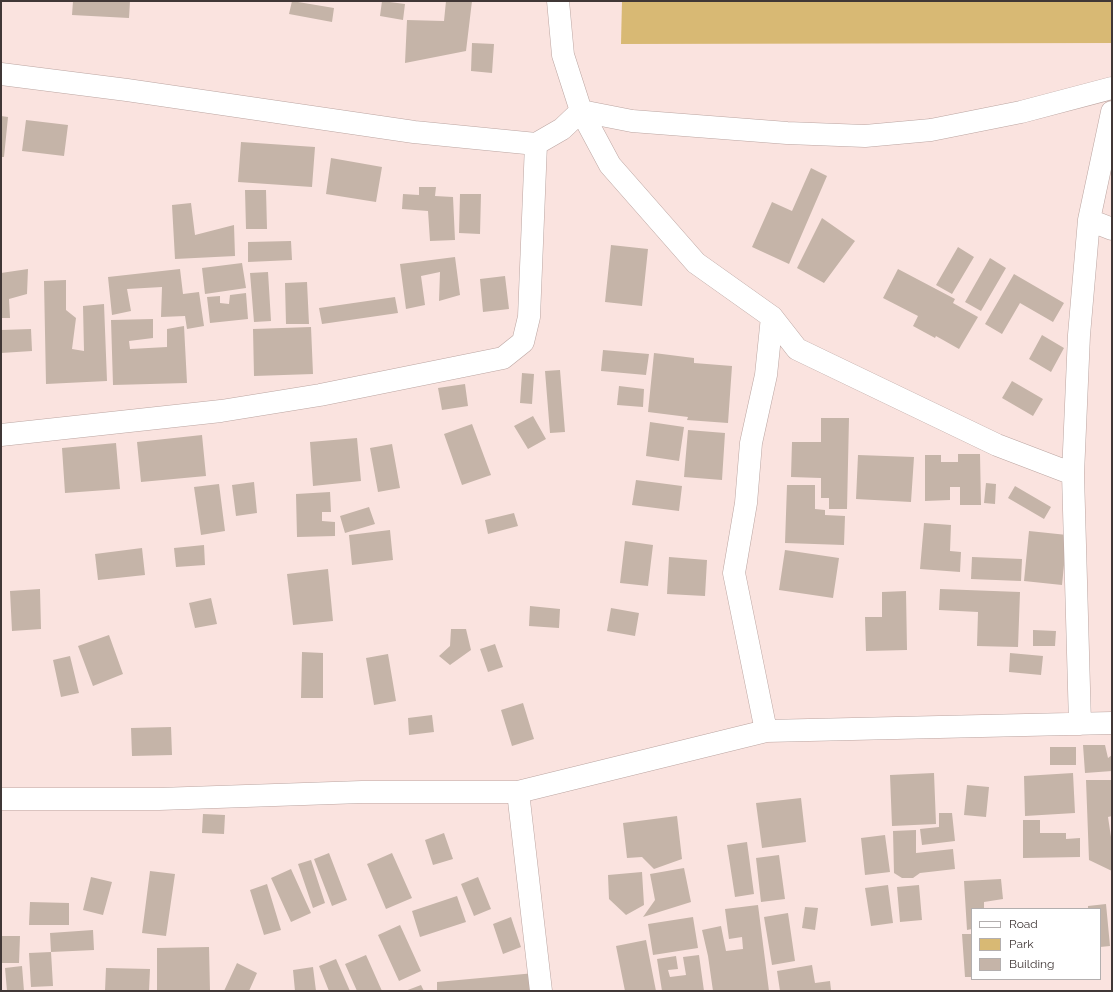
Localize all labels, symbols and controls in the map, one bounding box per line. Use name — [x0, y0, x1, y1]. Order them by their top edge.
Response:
legend — [971, 908, 1101, 980]
text: Road — [1009, 917, 1038, 931]
text: Park — [1009, 937, 1034, 951]
text: Building — [1009, 957, 1055, 971]

